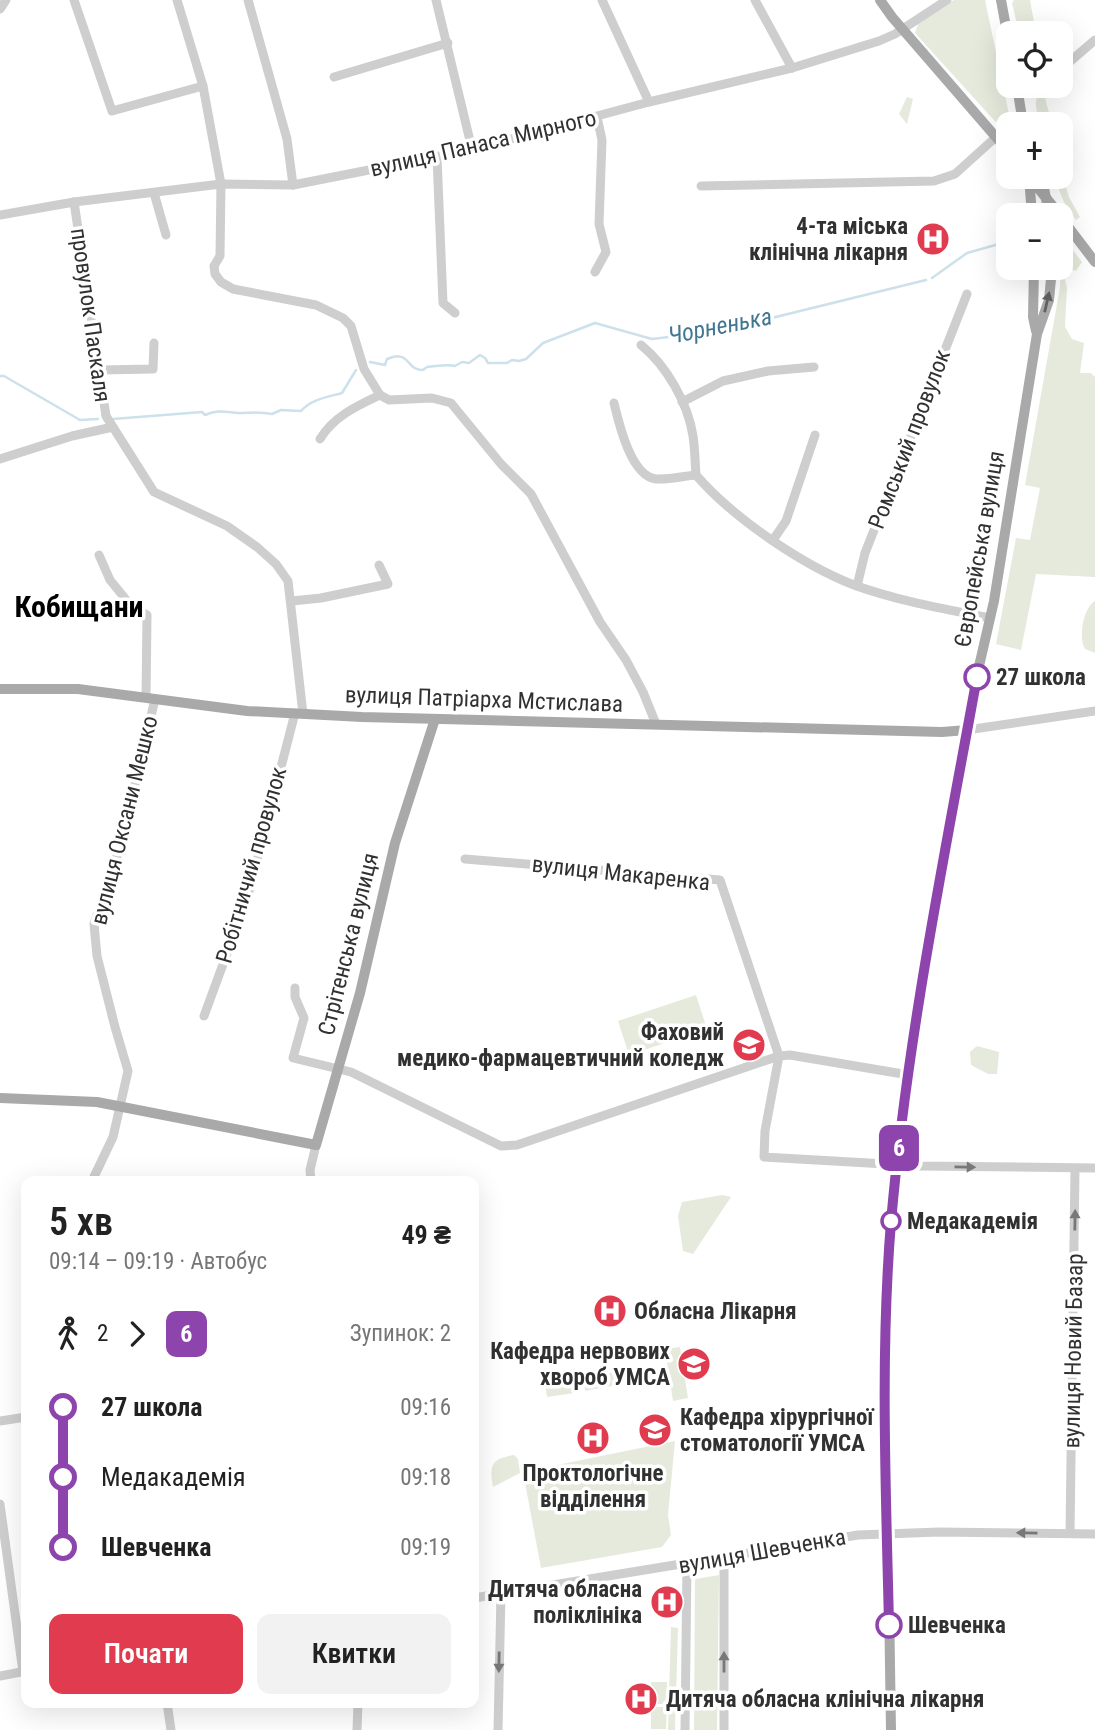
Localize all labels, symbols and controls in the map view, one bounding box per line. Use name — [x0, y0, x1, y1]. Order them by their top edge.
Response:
map controls — [996, 21, 1073, 280]
button: locate — [996, 21, 1073, 98]
street label: вулиця Панаса Мирного — [367, 104, 599, 183]
button: + — [996, 112, 1073, 189]
button: − — [996, 203, 1073, 280]
place label: 4-та міська клінічна лікарня — [749, 213, 908, 266]
hospital icon: 4-та міська клінічна лікарня — [914, 220, 952, 258]
street label: провулок Паскаля — [65, 226, 116, 404]
one-way arrow — [1042, 290, 1053, 312]
water label: Чорненька — [666, 302, 774, 350]
street label: Ромський провулок — [863, 346, 956, 533]
street label: Європейська вулиця — [949, 449, 1010, 649]
district label: Кобищани — [14, 589, 144, 624]
marker: 27 школа — [964, 664, 990, 690]
place label: 27 школа — [996, 664, 1086, 691]
street label: вулиця Патріарха Мстислава — [345, 681, 623, 718]
street label: вулиця Оксани Мешко — [85, 713, 164, 927]
street label: Робітничий провулок — [211, 764, 292, 966]
street label: Стрітенська вулиця — [313, 850, 384, 1038]
street label: вулиця Макаренка — [531, 851, 711, 896]
place label: Фаховий медико-фармацевтичний коледж — [397, 1019, 724, 1072]
school or university icon: Фаховий медико-фармацевтичний коледж — [730, 1026, 768, 1064]
line badge: 6 — [876, 1125, 922, 1171]
text: 6 — [893, 1134, 905, 1162]
one-way arrow — [955, 1161, 977, 1173]
text: 5 хв — [49, 1200, 113, 1244]
place label: Медакадемія — [907, 1208, 1038, 1235]
one-way arrow — [1069, 1209, 1080, 1231]
marker: Медакадемія — [881, 1211, 901, 1231]
text: 49 ₴ — [401, 1220, 451, 1250]
text: 09:14 – 09:19 · Автобус — [49, 1248, 267, 1275]
street label: вулиця Новий Базар — [1058, 1253, 1089, 1449]
hospital icon: Обласна Лікарня — [591, 1292, 629, 1330]
place label: Обласна Лікарня — [634, 1298, 797, 1325]
icon: walk — [49, 1315, 87, 1353]
icon: forward — [118, 1315, 156, 1353]
text: 2 — [97, 1320, 108, 1347]
text: 6 — [180, 1320, 193, 1348]
text: Зупинок: 2 — [350, 1320, 451, 1347]
place label: Кафедра нервових хвороб УМСА — [490, 1338, 671, 1391]
school or university icon: Кафедра нервових хвороб УМСА — [675, 1345, 713, 1383]
text: 27 школа — [101, 1392, 202, 1422]
text: 09:16 — [400, 1394, 451, 1421]
place label: Кафедра хірургічної стоматології УМСА — [680, 1404, 875, 1457]
school or university icon: Кафедра хірургічної стоматології УМСА — [636, 1411, 674, 1449]
hospital icon: Проктологічне відділення — [574, 1419, 612, 1457]
place label: Проктологічне відділення — [523, 1460, 663, 1513]
text: Медакадемія — [101, 1462, 246, 1492]
text: 09:18 — [400, 1464, 451, 1491]
street label: вулиця Шевченка — [676, 1523, 848, 1579]
one-way arrow — [1016, 1527, 1038, 1539]
text: Шевченка — [101, 1532, 212, 1562]
text: 09:19 — [400, 1534, 451, 1561]
place label: Дитяча обласна поліклініка — [488, 1576, 642, 1629]
hospital icon: Дитяча обласна поліклініка — [648, 1583, 686, 1621]
marker: Шевченка — [876, 1612, 902, 1638]
place label: Шевченка — [908, 1612, 1006, 1639]
button: Почати — [49, 1614, 243, 1694]
button: Квитки — [257, 1614, 451, 1694]
one-way arrow — [494, 1651, 505, 1673]
one-way arrow — [718, 1651, 730, 1673]
hospital icon: Дитяча обласна клінічна лікарня — [622, 1680, 660, 1718]
place label: Дитяча обласна клінічна лікарня — [666, 1686, 984, 1713]

